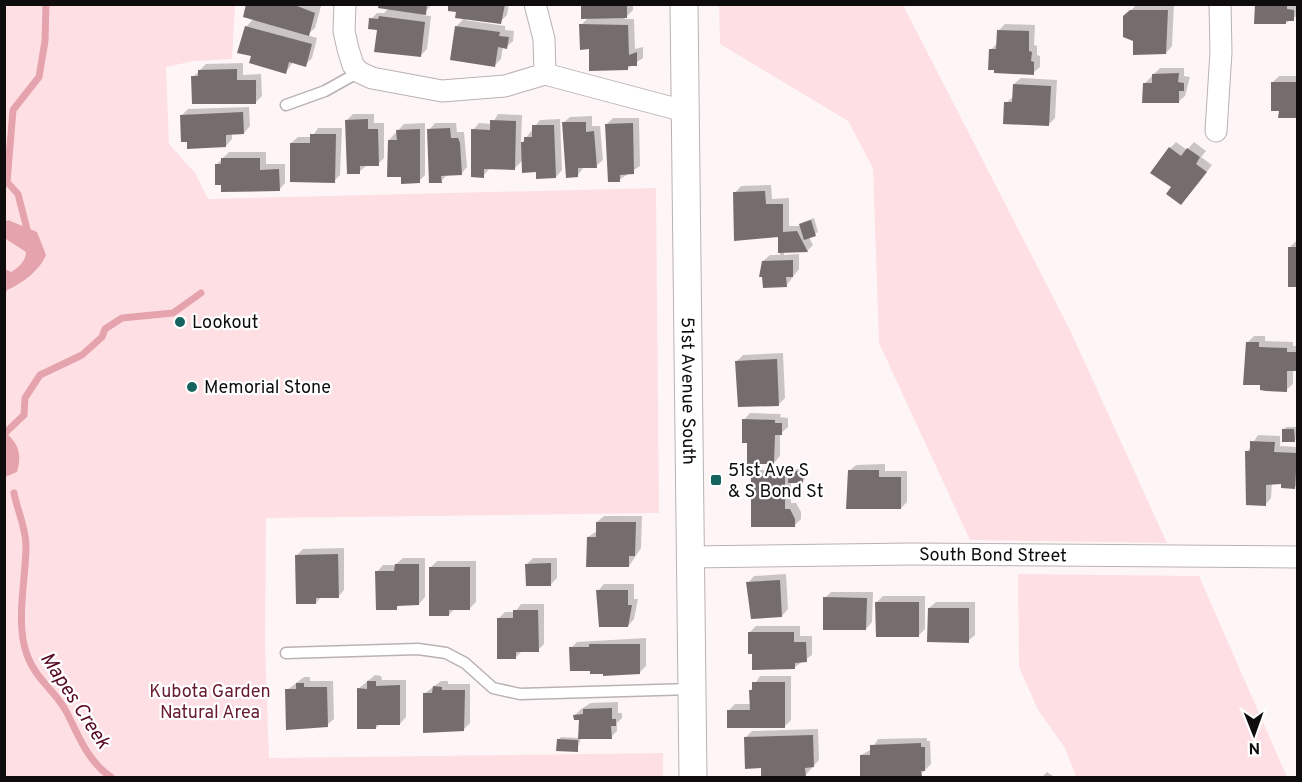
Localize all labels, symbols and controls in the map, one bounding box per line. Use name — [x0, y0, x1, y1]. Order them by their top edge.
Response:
place label: Lookout — [192, 312, 258, 335]
marker: Lookout — [173, 315, 187, 329]
street label: 51st Avenue South — [675, 317, 699, 465]
place label: Memorial Stone — [204, 377, 331, 400]
marker: Memorial Stone — [185, 380, 199, 394]
place label: 51st Ave S & S Bond St — [728, 460, 824, 504]
marker: 51st Ave S & S Bond St — [709, 473, 723, 487]
street label: South Bond Street — [919, 544, 1067, 568]
water label: Mapes Creek — [33, 648, 116, 755]
park label: Kubota Garden Natural Area — [149, 681, 271, 725]
north arrow — [1224, 704, 1284, 764]
text: N — [1248, 737, 1260, 757]

